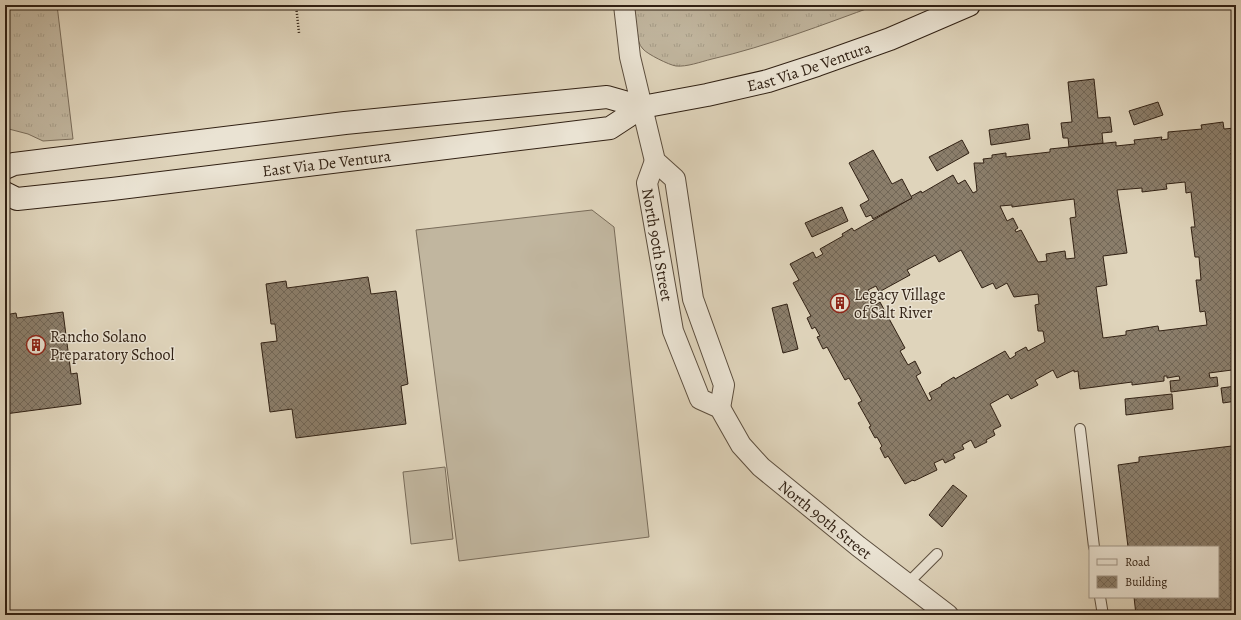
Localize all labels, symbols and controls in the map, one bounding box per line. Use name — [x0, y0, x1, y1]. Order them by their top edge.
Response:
street label: East Via De Ventura — [745, 36, 875, 97]
street label: East Via De Ventura — [261, 145, 393, 183]
street label: North 90th Street — [636, 187, 678, 303]
place label: Legacy Village of Salt River — [854, 284, 946, 324]
building icon: Legacy Village of Salt River — [829, 292, 851, 314]
place label: Rancho Solano Preparatory School — [50, 326, 174, 366]
building icon: Rancho Solano Preparatory School — [25, 334, 47, 356]
street label: North 90th Street — [773, 475, 876, 565]
legend — [1089, 546, 1219, 598]
text: Road — [1125, 554, 1151, 570]
text: Building — [1125, 574, 1167, 590]

